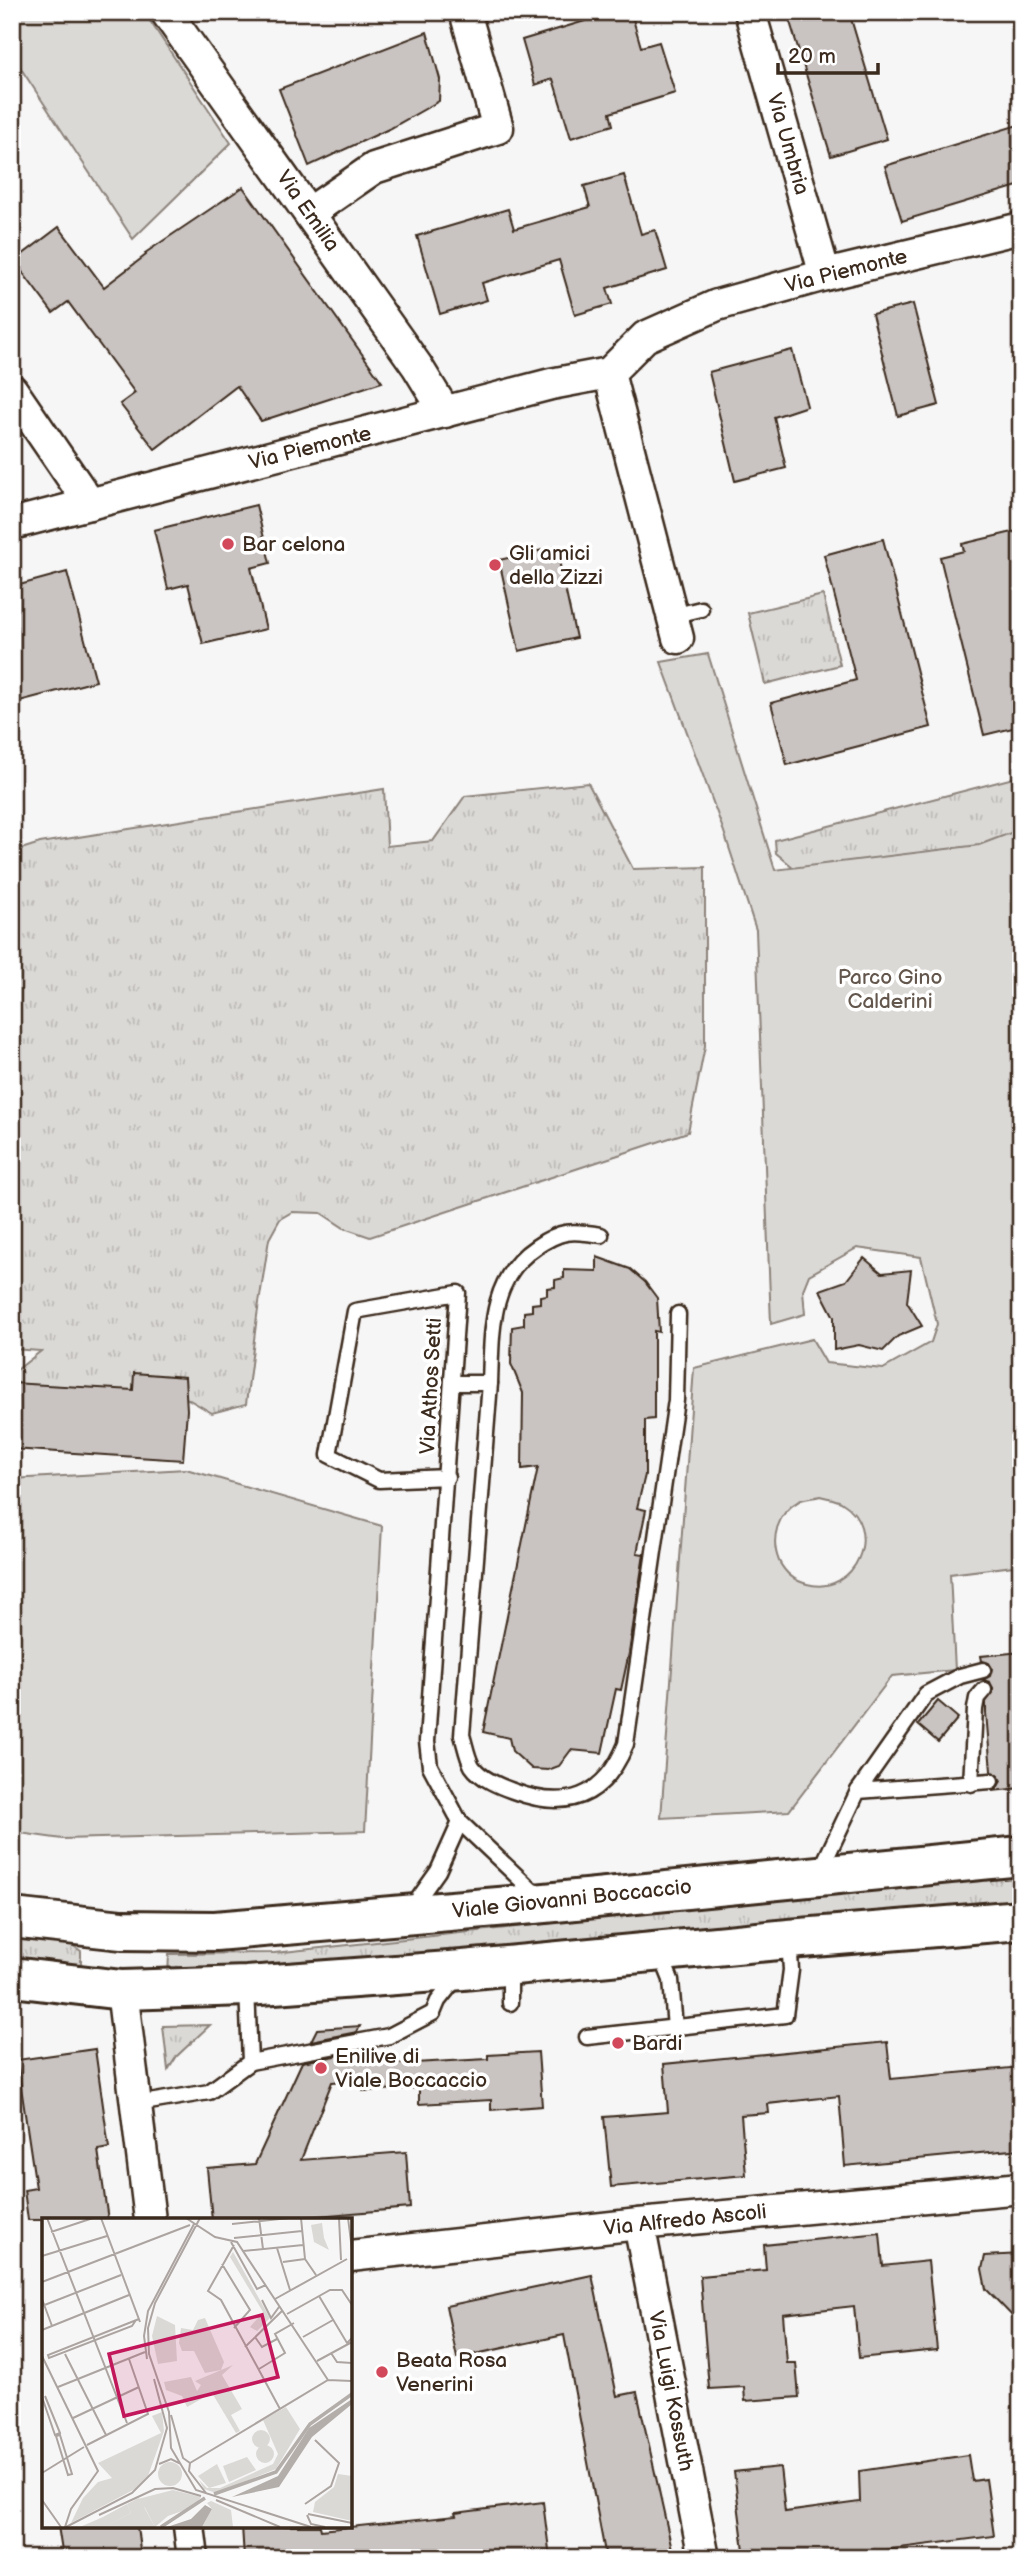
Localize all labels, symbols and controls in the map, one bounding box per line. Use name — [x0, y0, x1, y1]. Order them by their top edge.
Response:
scale bar — [778, 32, 877, 76]
text: 20 m — [788, 44, 836, 69]
street label: Via Umbria — [762, 90, 814, 198]
street label: Via Emilia — [271, 166, 345, 256]
street label: Via Piemonte — [782, 244, 910, 298]
street label: Via Piemonte — [246, 421, 374, 475]
place label: Bar celona — [242, 532, 345, 557]
marker: Bar celona — [220, 536, 236, 552]
place label: Gli amici della Zizzi — [509, 541, 603, 590]
marker: Gli amici della Zizzi — [487, 557, 503, 573]
park label: Parco Gino Calderini — [838, 965, 942, 1014]
street label: Via Athos Setti — [415, 1317, 447, 1455]
street label: Viale Giovanni Boccaccio — [451, 1874, 693, 1924]
place label: Bardi — [632, 2031, 682, 2056]
marker: Bardi — [610, 2035, 626, 2051]
place label: Enilive di Viale Boccaccio — [335, 2044, 487, 2093]
marker: Enilive di Viale Boccaccio — [313, 2060, 329, 2076]
street label: Via Alfredo Ascoli — [602, 2199, 768, 2241]
inset map — [42, 2218, 352, 2528]
street label: Via Luigi Kossuth — [643, 2309, 699, 2473]
place label: Beata Rosa Venerini — [396, 2348, 507, 2397]
marker: Beata Rosa Venerini — [374, 2364, 390, 2380]

